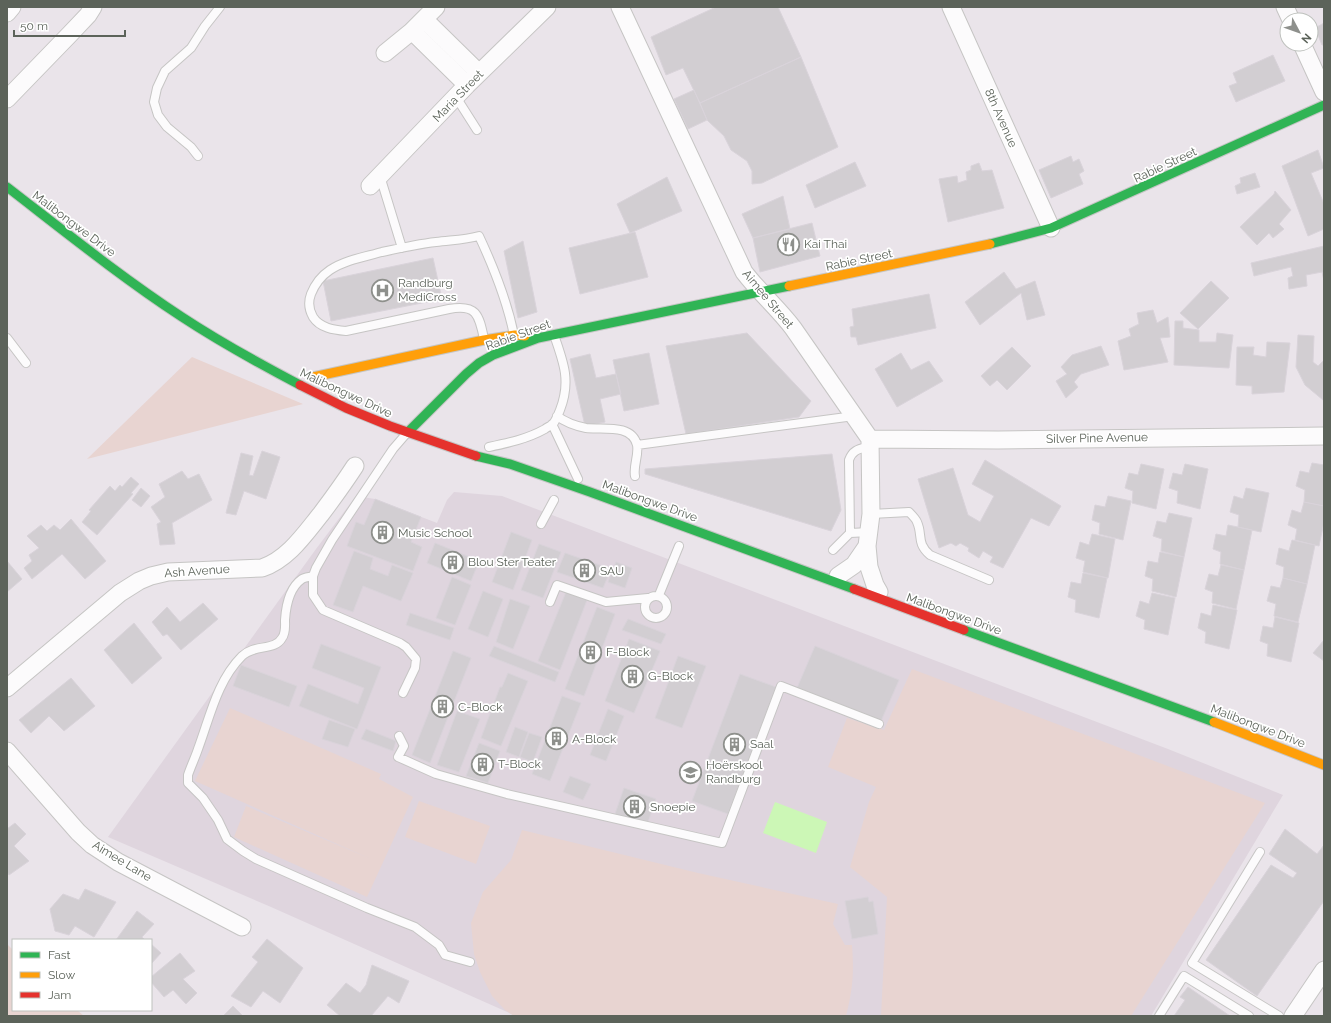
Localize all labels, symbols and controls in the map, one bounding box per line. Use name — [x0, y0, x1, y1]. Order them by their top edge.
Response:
scale bar — [14, 12, 125, 38]
north arrow — [1279, 12, 1319, 52]
text: 50 m — [20, 19, 48, 33]
text: N — [1299, 31, 1314, 46]
street label: Maria Street — [430, 67, 486, 125]
street label: 8th Avenue — [982, 86, 1020, 150]
street label: Rabie Street — [1131, 144, 1199, 186]
street label: Malibongwe Drive — [30, 188, 118, 260]
restaurant icon: Kai Thai — [776, 231, 802, 257]
place label: Kai Thai — [804, 237, 847, 251]
street label: Rabie Street — [824, 246, 894, 274]
street label: Aimee Street — [739, 267, 797, 331]
place label: Randburg MediCross — [398, 276, 457, 304]
hospital icon: Randburg MediCross — [369, 277, 395, 303]
street label: Rabie Street — [484, 317, 552, 353]
street label: Malibongwe Drive — [298, 365, 394, 421]
street label: Silver Pine Avenue — [1046, 430, 1148, 446]
street label: Malibongwe Drive — [601, 477, 699, 525]
building icon: Music School — [370, 520, 396, 546]
place label: Music School — [398, 526, 473, 540]
building icon: Blou Ster Teater — [440, 549, 466, 575]
place label: Blou Ster Teater — [468, 555, 557, 569]
building icon: SAU — [571, 558, 597, 584]
street label: Ash Avenue — [164, 562, 230, 580]
place label: SAU — [600, 564, 624, 578]
street label: Malibongwe Drive — [905, 590, 1003, 638]
building icon: F-Block — [577, 639, 603, 665]
place label: F-Block — [606, 645, 650, 659]
building icon: G-Block — [619, 663, 645, 689]
place label: G-Block — [648, 669, 694, 683]
building icon: C-Block — [429, 694, 455, 720]
place label: C-Block — [458, 700, 503, 714]
street label: Malibongwe Drive — [1209, 702, 1307, 750]
building icon: A-Block — [543, 726, 569, 752]
building icon: Saal — [721, 731, 747, 757]
place label: A-Block — [572, 732, 617, 746]
place label: Saal — [750, 737, 774, 751]
building icon: T-Block — [470, 751, 496, 777]
place label: T-Block — [498, 757, 542, 771]
place label: Hoërskool Randburg — [706, 758, 763, 786]
school or university icon: Hoërskool Randburg — [677, 759, 703, 785]
building icon: Snoepie — [622, 794, 648, 820]
place label: Snoepie — [650, 800, 696, 814]
street label: Aimee Lane — [90, 838, 154, 884]
legend — [12, 939, 152, 1011]
text: Fast — [48, 948, 71, 962]
text: Slow — [48, 968, 75, 982]
text: Jam — [48, 988, 71, 1002]

